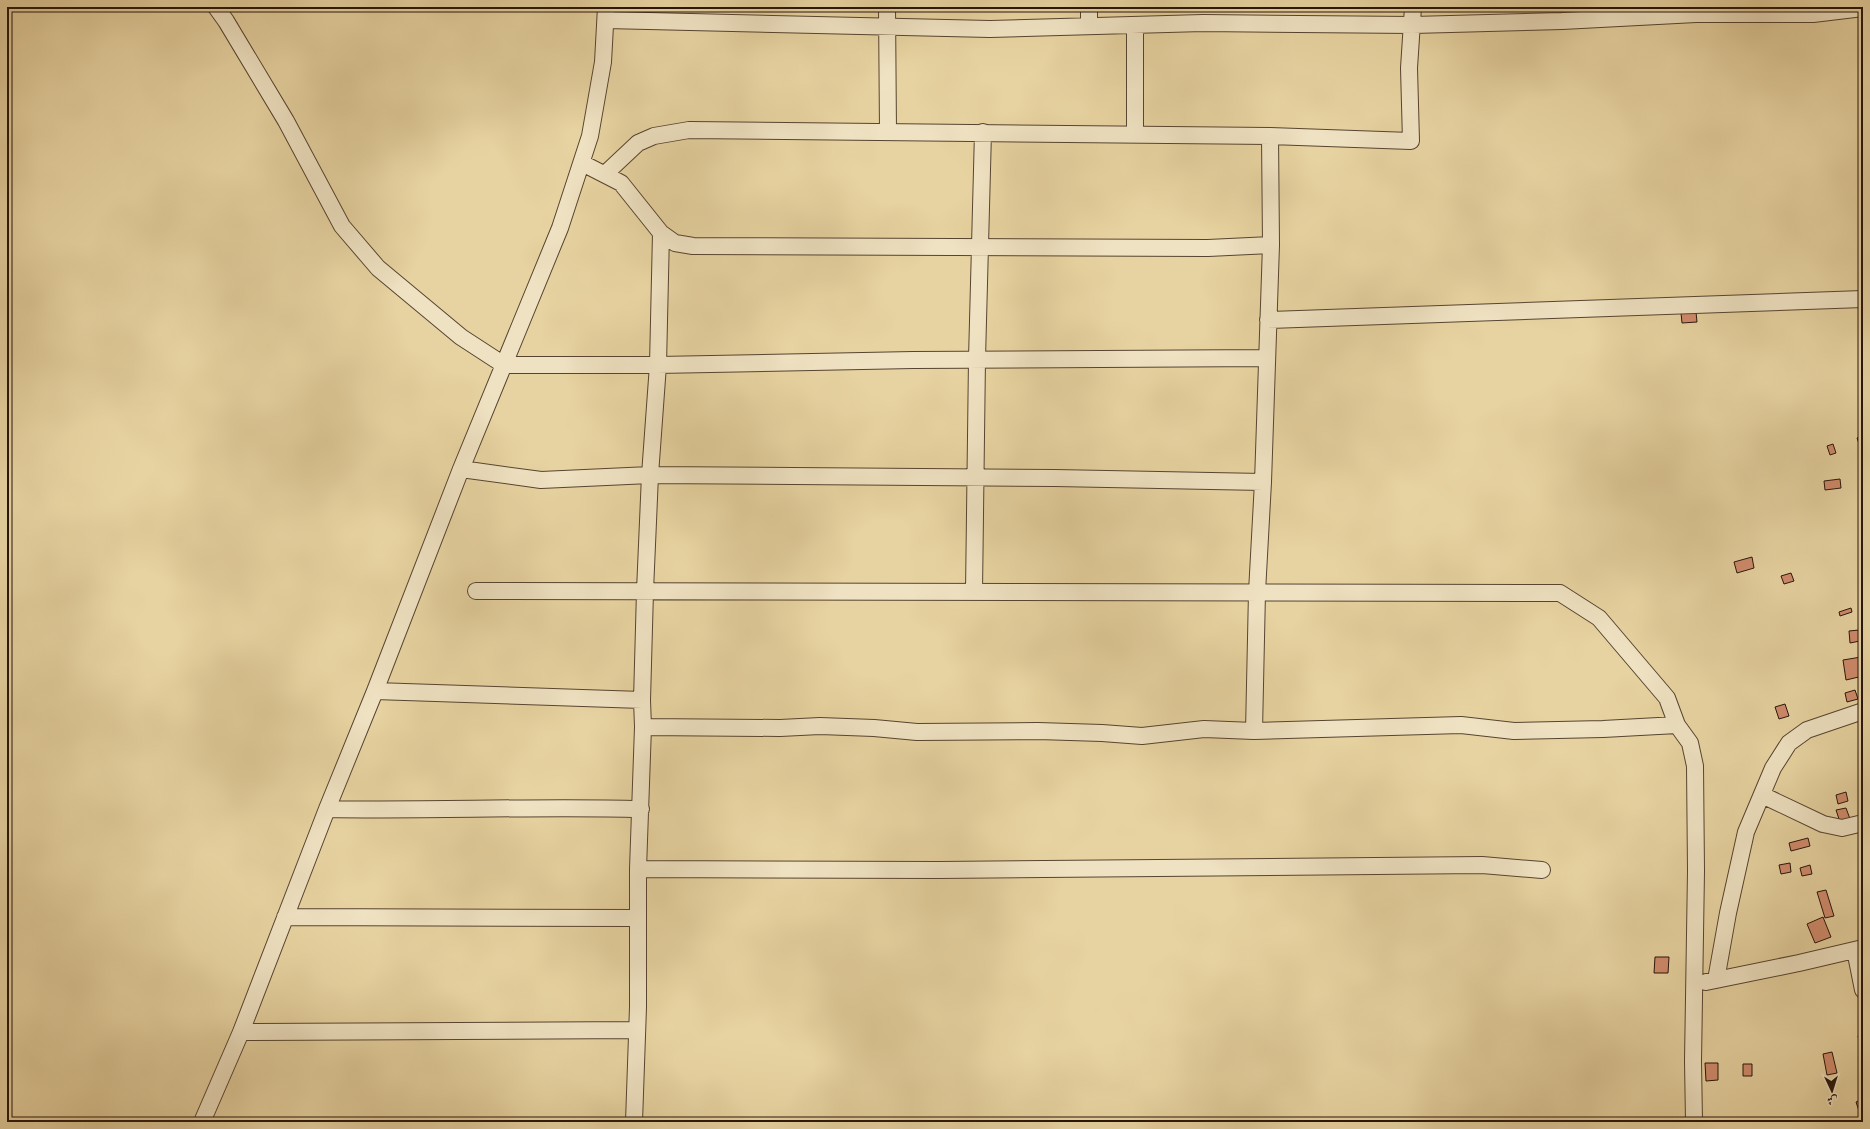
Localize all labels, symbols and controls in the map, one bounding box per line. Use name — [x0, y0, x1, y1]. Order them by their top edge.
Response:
north arrow — [1812, 1071, 1852, 1111]
text: ش — [1827, 1094, 1839, 1107]

